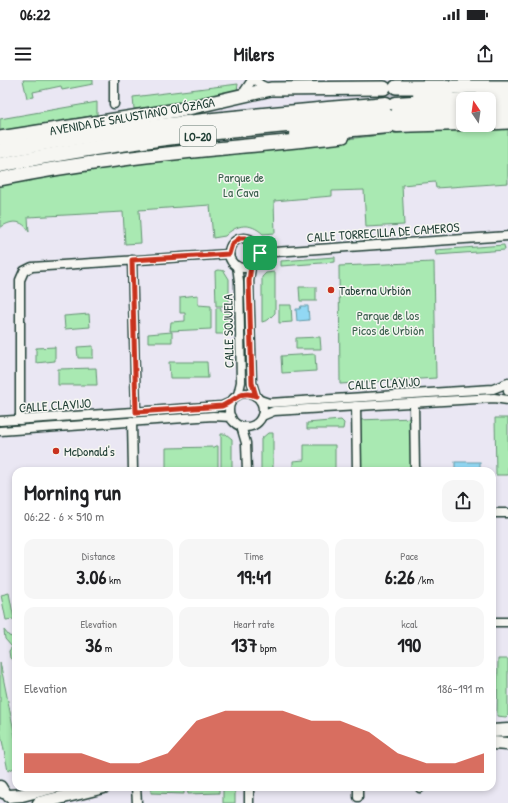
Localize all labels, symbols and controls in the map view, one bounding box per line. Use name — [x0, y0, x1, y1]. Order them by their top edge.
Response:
text: 06:22 — [20, 4, 50, 25]
text: Milers — [234, 42, 274, 67]
icon: menu — [12, 43, 34, 65]
icon: share — [474, 43, 496, 65]
street label: AVENIDA DE SALUSTIANO OLÓZAGA — [48, 92, 217, 139]
north arrow — [456, 92, 496, 132]
map controls — [456, 92, 496, 132]
road number: LO-20 — [180, 126, 216, 146]
park label: Parque de La Cava — [218, 168, 264, 201]
street label: CALLE TORRECILLA DE CAMEROS — [306, 218, 460, 246]
pin — [243, 236, 277, 270]
icon: arrive — [249, 242, 271, 264]
place label: Taberna Urbión — [339, 281, 411, 299]
marker: Taberna Urbión — [326, 285, 336, 295]
street label: CALLE SOJUELA — [218, 293, 238, 368]
park label: Parque de los Picos de Urbión — [352, 306, 424, 339]
street label: CALLE CLAVIJO — [347, 372, 421, 394]
street label: CALLE CLAVIJO — [18, 393, 92, 417]
place label: McDonald's — [64, 442, 115, 460]
marker: McDonald's — [51, 446, 61, 456]
text: Morning run — [24, 477, 121, 507]
button: share — [442, 480, 484, 522]
text: 06:22 · 6 × 510 m — [24, 507, 104, 525]
text: Distance — [82, 549, 115, 563]
text: Time — [244, 549, 264, 563]
text: Pace — [400, 549, 418, 563]
text: 3.06 — [76, 563, 106, 590]
text: 19:41 — [237, 563, 271, 590]
text: 6:26 — [385, 563, 415, 590]
text: km — [106, 573, 121, 587]
text: /km — [415, 573, 434, 587]
text: Elevation — [80, 617, 117, 631]
text: Heart rate — [233, 617, 275, 631]
text: kcal — [401, 617, 417, 631]
text: 36 — [85, 631, 102, 658]
text: 137 — [231, 631, 257, 658]
text: 190 — [398, 631, 421, 658]
text: m — [102, 641, 112, 655]
text: bpm — [257, 641, 277, 655]
text: Elevation — [24, 679, 67, 697]
text: 186–191 m — [437, 679, 484, 697]

